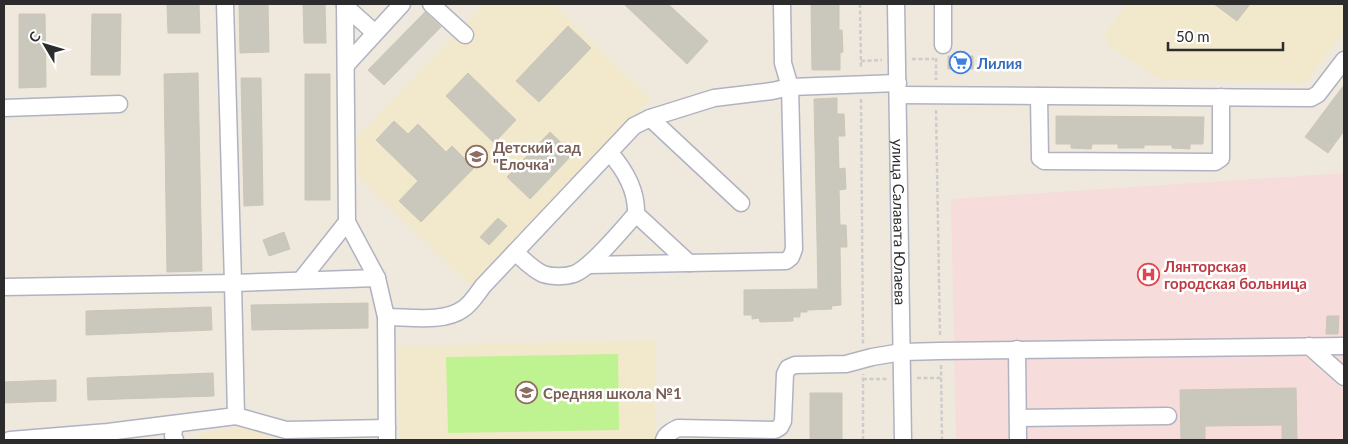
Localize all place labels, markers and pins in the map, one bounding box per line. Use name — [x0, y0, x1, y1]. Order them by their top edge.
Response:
supermarket icon: Лилия — [949, 51, 973, 75]
place label: Лилия — [976, 54, 1022, 72]
place label: Детский сад "Елочка" — [493, 138, 582, 173]
school or university icon: Детский сад "Елочка" — [465, 144, 489, 168]
place label: Лянторская городская больница — [1163, 257, 1307, 292]
hospital icon: Лянторская городская больница — [1136, 263, 1160, 287]
school or university icon: Средняя школа №1 — [515, 381, 539, 405]
place label: Средняя школа №1 — [543, 384, 682, 402]

